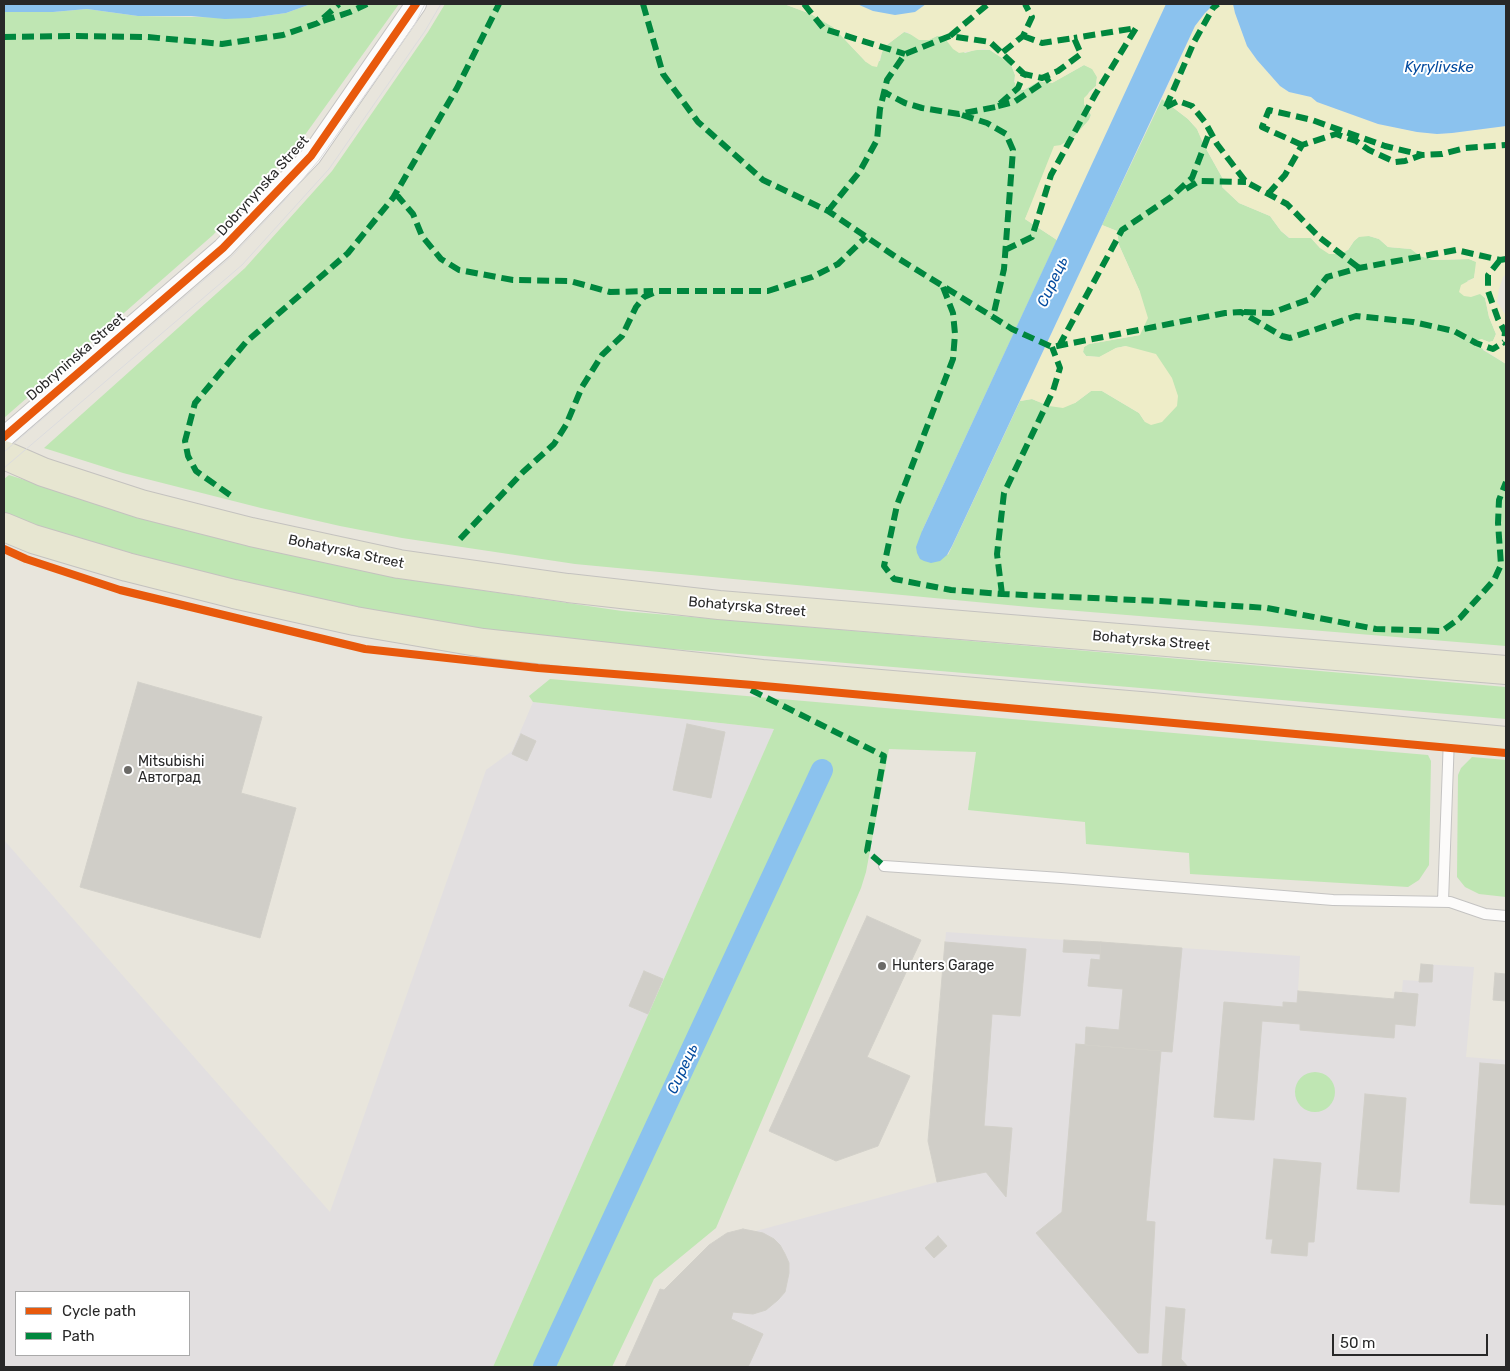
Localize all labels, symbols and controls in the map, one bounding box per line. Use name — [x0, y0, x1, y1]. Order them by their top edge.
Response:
water label: Kyrylivske — [1404, 59, 1474, 77]
street label: Dobrynynska Street — [213, 132, 313, 240]
water label: Сирець — [1034, 254, 1072, 310]
street label: Dobryninska Street — [23, 310, 129, 404]
street label: Bohatyrska Street — [287, 532, 405, 572]
street label: Bohatyrska Street — [688, 593, 806, 621]
street label: Bohatyrska Street — [1092, 627, 1210, 655]
place label: Mitsubishi Автоград — [138, 754, 204, 786]
marker: Mitsubishi Автоград — [122, 764, 134, 776]
place label: Hunters Garage — [892, 958, 994, 974]
marker: Hunters Garage — [876, 960, 888, 972]
water label: Сирець — [664, 1041, 702, 1097]
legend — [15, 1291, 190, 1356]
text: Cycle path — [62, 1302, 136, 1320]
scale bar — [1335, 1324, 1491, 1356]
text: Path — [62, 1327, 95, 1345]
text: 50 m — [1340, 1334, 1375, 1352]

